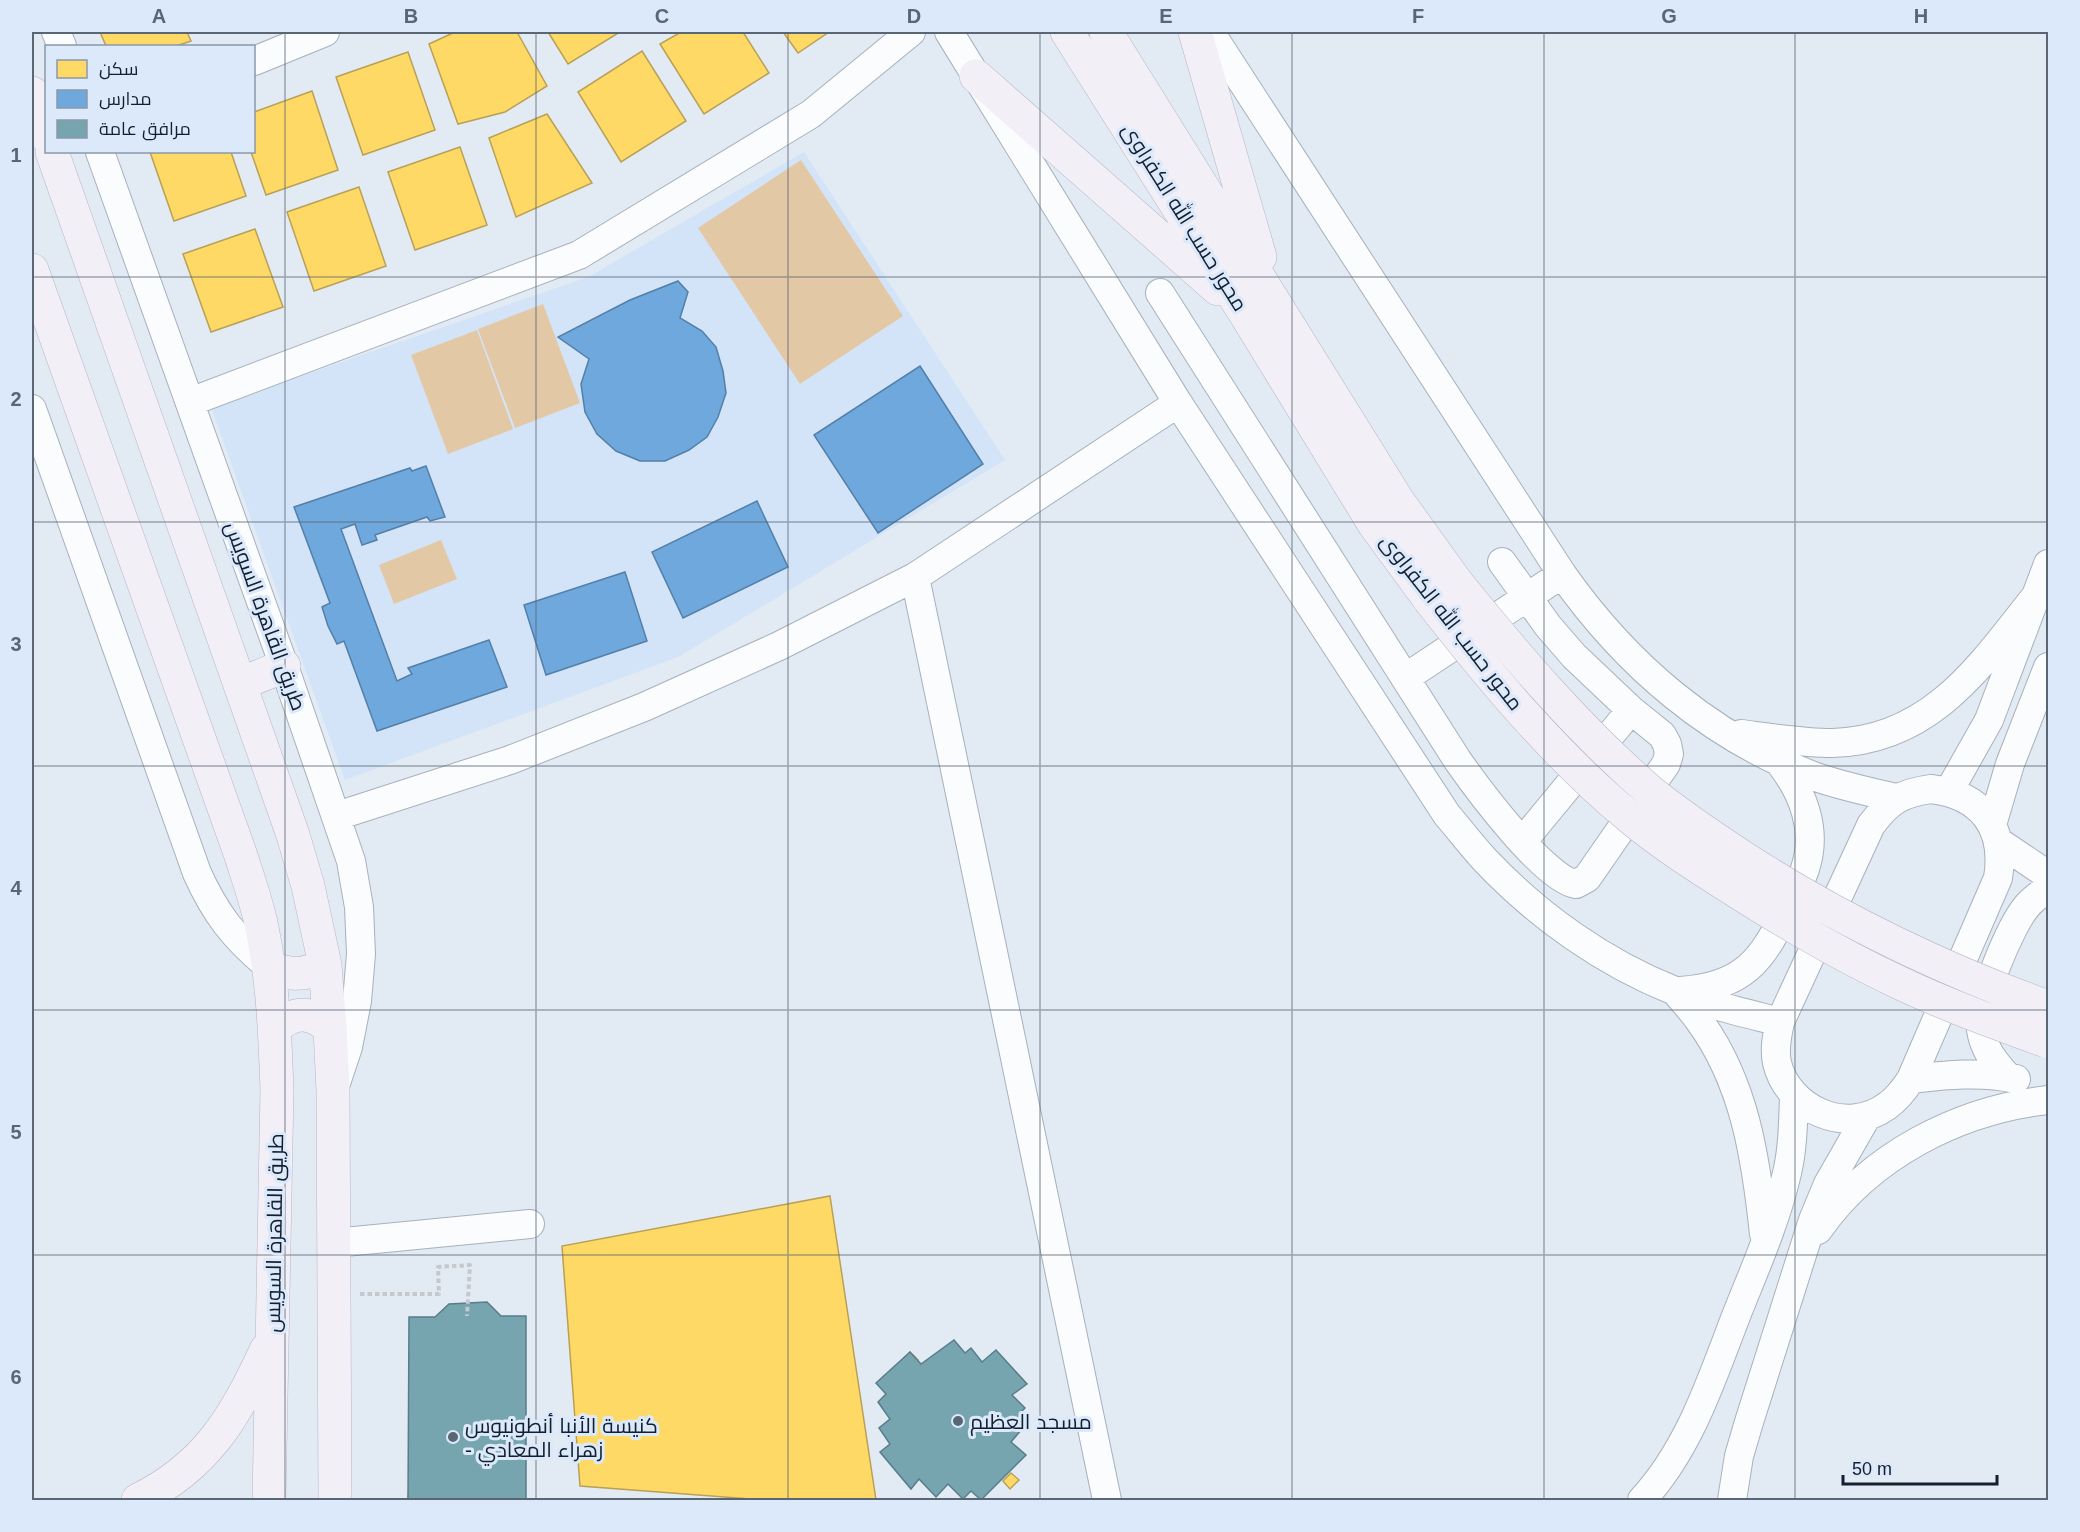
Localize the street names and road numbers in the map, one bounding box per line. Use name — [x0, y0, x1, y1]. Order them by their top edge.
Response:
street label: محور حسب الله الكفراوى — [1116, 118, 1254, 316]
street label: طريق القاهرة السويس — [219, 518, 311, 714]
street label: محور حسب الله الكفراوى — [1375, 528, 1529, 716]
street label: طريق القاهرة السويس — [261, 1133, 289, 1333]

